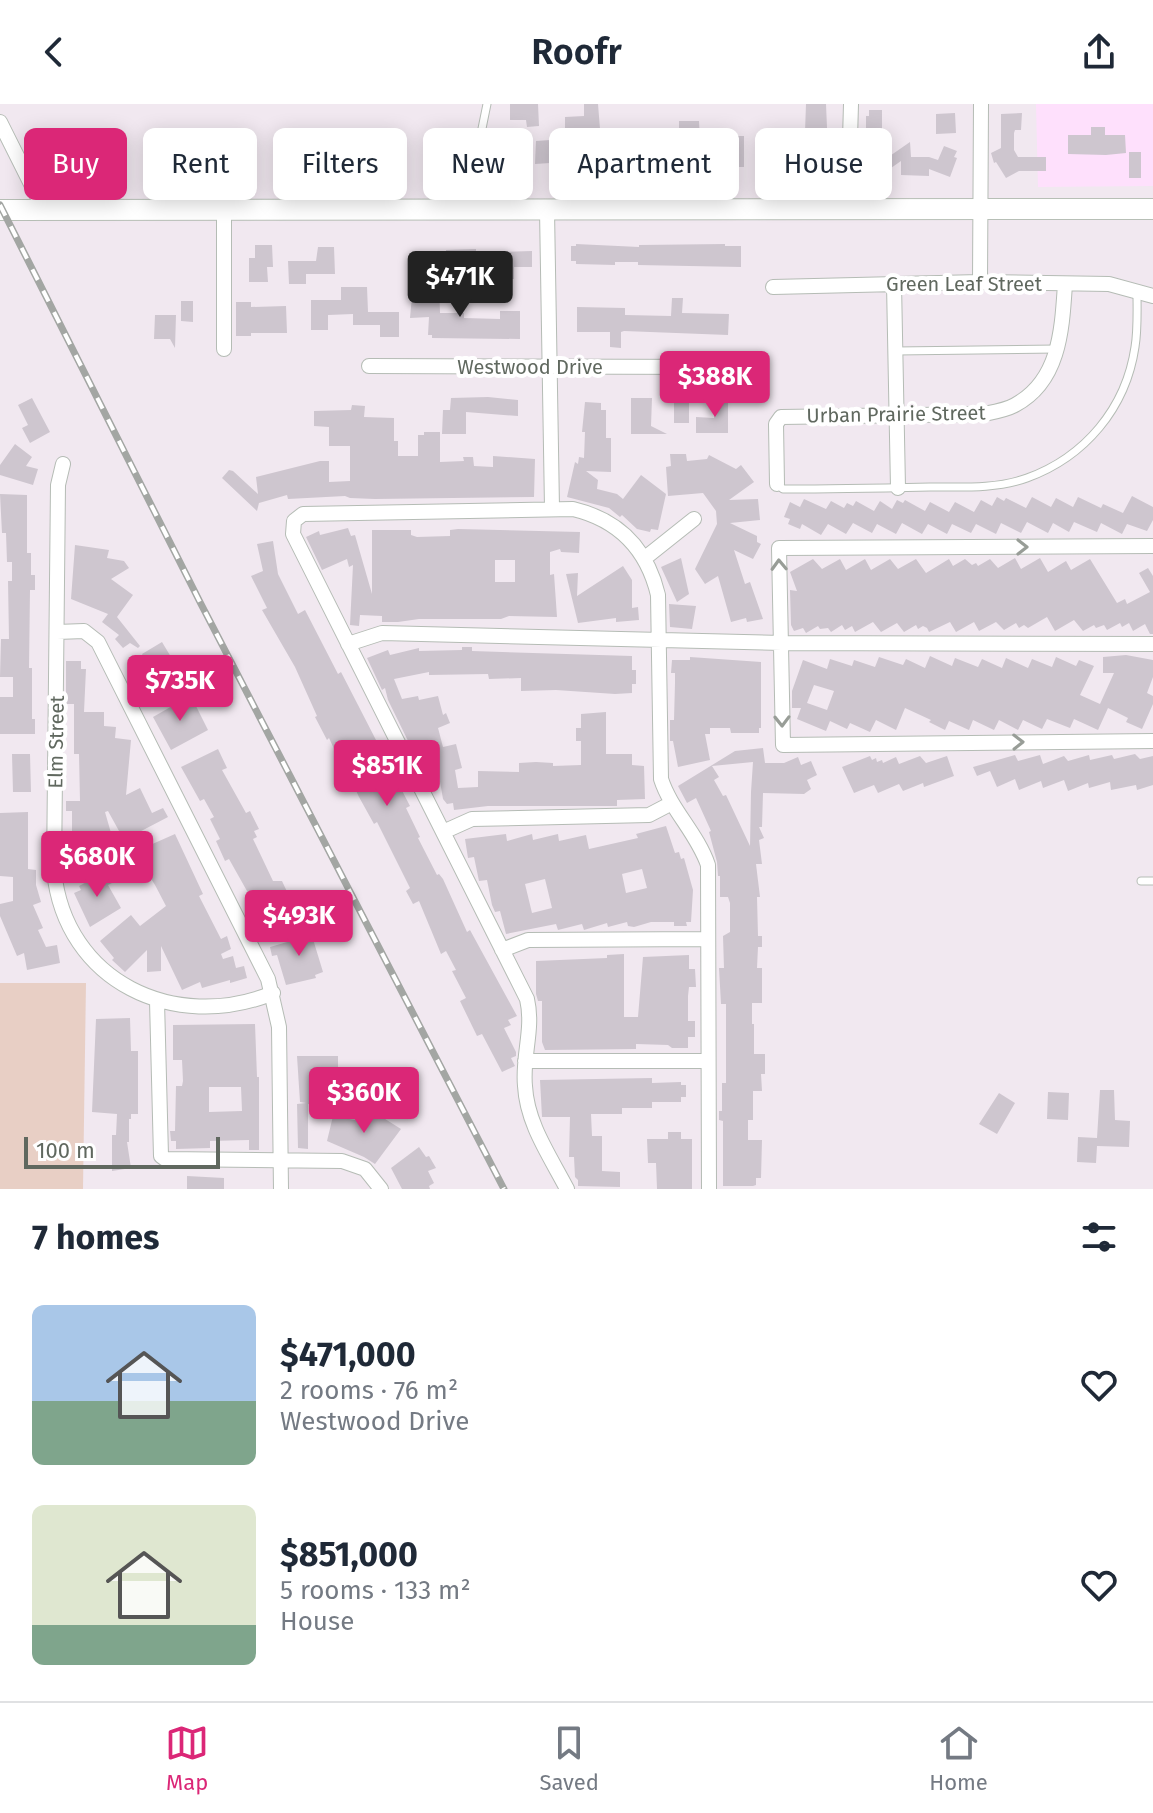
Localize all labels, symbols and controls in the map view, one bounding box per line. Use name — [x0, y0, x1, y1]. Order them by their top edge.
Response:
icon: back — [32, 30, 76, 74]
text: Roofr — [531, 30, 622, 74]
icon: share — [1077, 30, 1121, 74]
chip: Buy — [24, 128, 127, 200]
chip: Rent — [143, 128, 257, 200]
chip: Filters — [273, 128, 407, 200]
chip: New — [423, 128, 533, 200]
chip: Apartment — [549, 128, 739, 200]
chip: House — [755, 128, 892, 200]
pin: $471K — [404, 251, 516, 319]
text: $471K — [426, 261, 494, 292]
street label: Green Leaf Street — [886, 272, 1043, 296]
pin: $388K — [659, 351, 771, 419]
street label: Westwood Drive — [457, 355, 603, 379]
text: $388K — [678, 361, 752, 392]
street label: Urban Prairie Street — [806, 400, 987, 428]
one-way arrow — [1016, 538, 1029, 556]
one-way arrow — [771, 558, 788, 571]
pin: $735K — [124, 655, 236, 723]
text: $735K — [145, 665, 215, 696]
street label: Elm Street — [43, 694, 69, 789]
one-way arrow — [774, 715, 791, 728]
one-way arrow — [1012, 734, 1025, 751]
pin: $851K — [331, 740, 443, 808]
text: $851K — [352, 750, 422, 781]
pin: $680K — [41, 831, 153, 899]
text: $680K — [59, 841, 135, 872]
pin: $493K — [243, 890, 355, 958]
text: $493K — [263, 900, 335, 931]
pin: $360K — [308, 1067, 420, 1135]
text: $360K — [327, 1077, 401, 1108]
scale bar — [24, 1133, 220, 1169]
text: 100 m — [36, 1137, 95, 1164]
icon: filters — [1077, 1215, 1121, 1259]
text: 7 homes — [32, 1217, 159, 1258]
text: $471,000 — [280, 1334, 416, 1375]
icon: home — [96, 1337, 192, 1433]
icon: heart — [1077, 1363, 1121, 1407]
text: 2 rooms · 76 m² — [280, 1375, 458, 1406]
text: Westwood Drive — [280, 1406, 469, 1437]
text: $851,000 — [280, 1534, 418, 1575]
icon: home — [96, 1537, 192, 1633]
icon: heart — [1077, 1563, 1121, 1607]
text: 5 rooms · 133 m² — [280, 1575, 471, 1606]
text: House — [280, 1606, 354, 1637]
tab: Map — [165, 1721, 209, 1796]
tab: Saved — [539, 1721, 599, 1796]
tab: Home — [929, 1721, 988, 1796]

